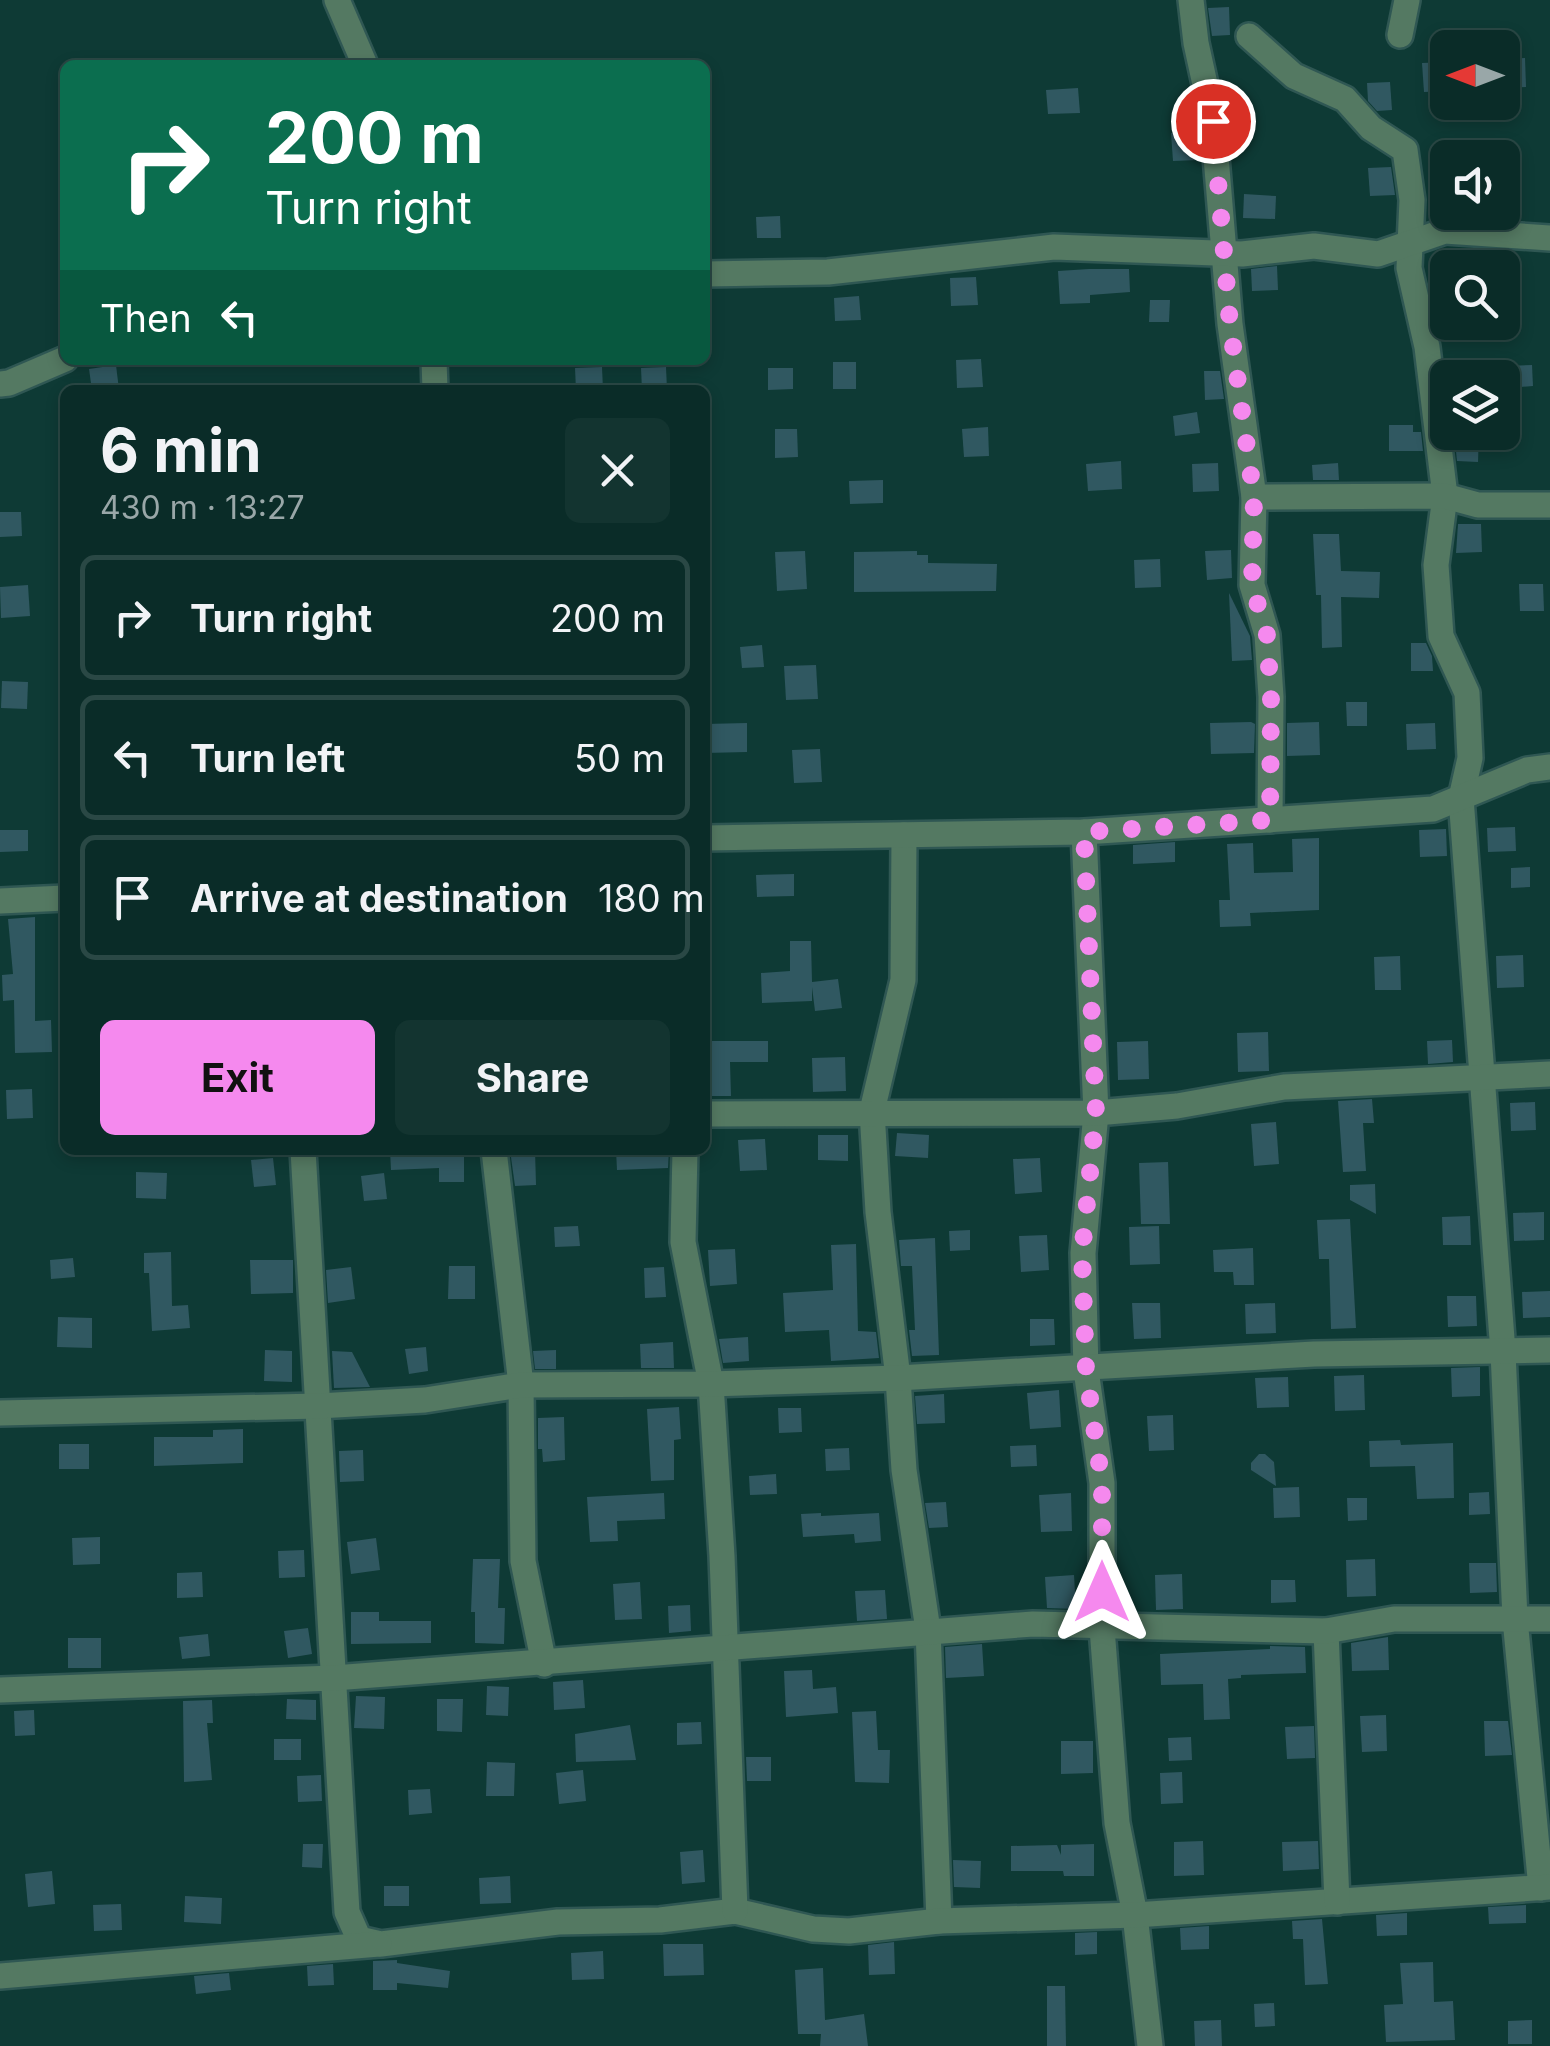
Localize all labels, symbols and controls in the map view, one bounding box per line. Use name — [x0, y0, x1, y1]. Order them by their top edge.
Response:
north arrow — [1430, 30, 1520, 120]
map controls — [1430, 30, 1520, 450]
pin — [1171, 79, 1256, 164]
icon: arrive — [1186, 94, 1241, 149]
text: 200 m — [265, 95, 484, 180]
icon: right — [100, 100, 230, 230]
button: sound — [1430, 140, 1520, 230]
text: Turn right — [265, 180, 472, 235]
button: search — [1430, 250, 1520, 340]
icon: left — [212, 290, 267, 345]
text: Then — [100, 295, 192, 341]
button: layers — [1430, 360, 1520, 450]
text: 6 min — [100, 414, 262, 486]
button: close — [565, 418, 670, 523]
text: 430 m · 13:27 — [100, 488, 305, 527]
icon: right — [105, 590, 160, 645]
text: Turn right — [190, 595, 372, 641]
text: 200 m — [550, 595, 665, 641]
icon: left — [105, 730, 160, 785]
text: Turn left — [190, 735, 345, 781]
text: 50 m — [574, 735, 665, 781]
icon: arrive — [105, 870, 160, 925]
text: Arrive at destination — [190, 875, 568, 921]
text: 180 m — [598, 875, 705, 921]
button: Exit — [100, 1020, 375, 1135]
button: Share — [395, 1020, 670, 1135]
position arrow — [1050, 1540, 1154, 1644]

